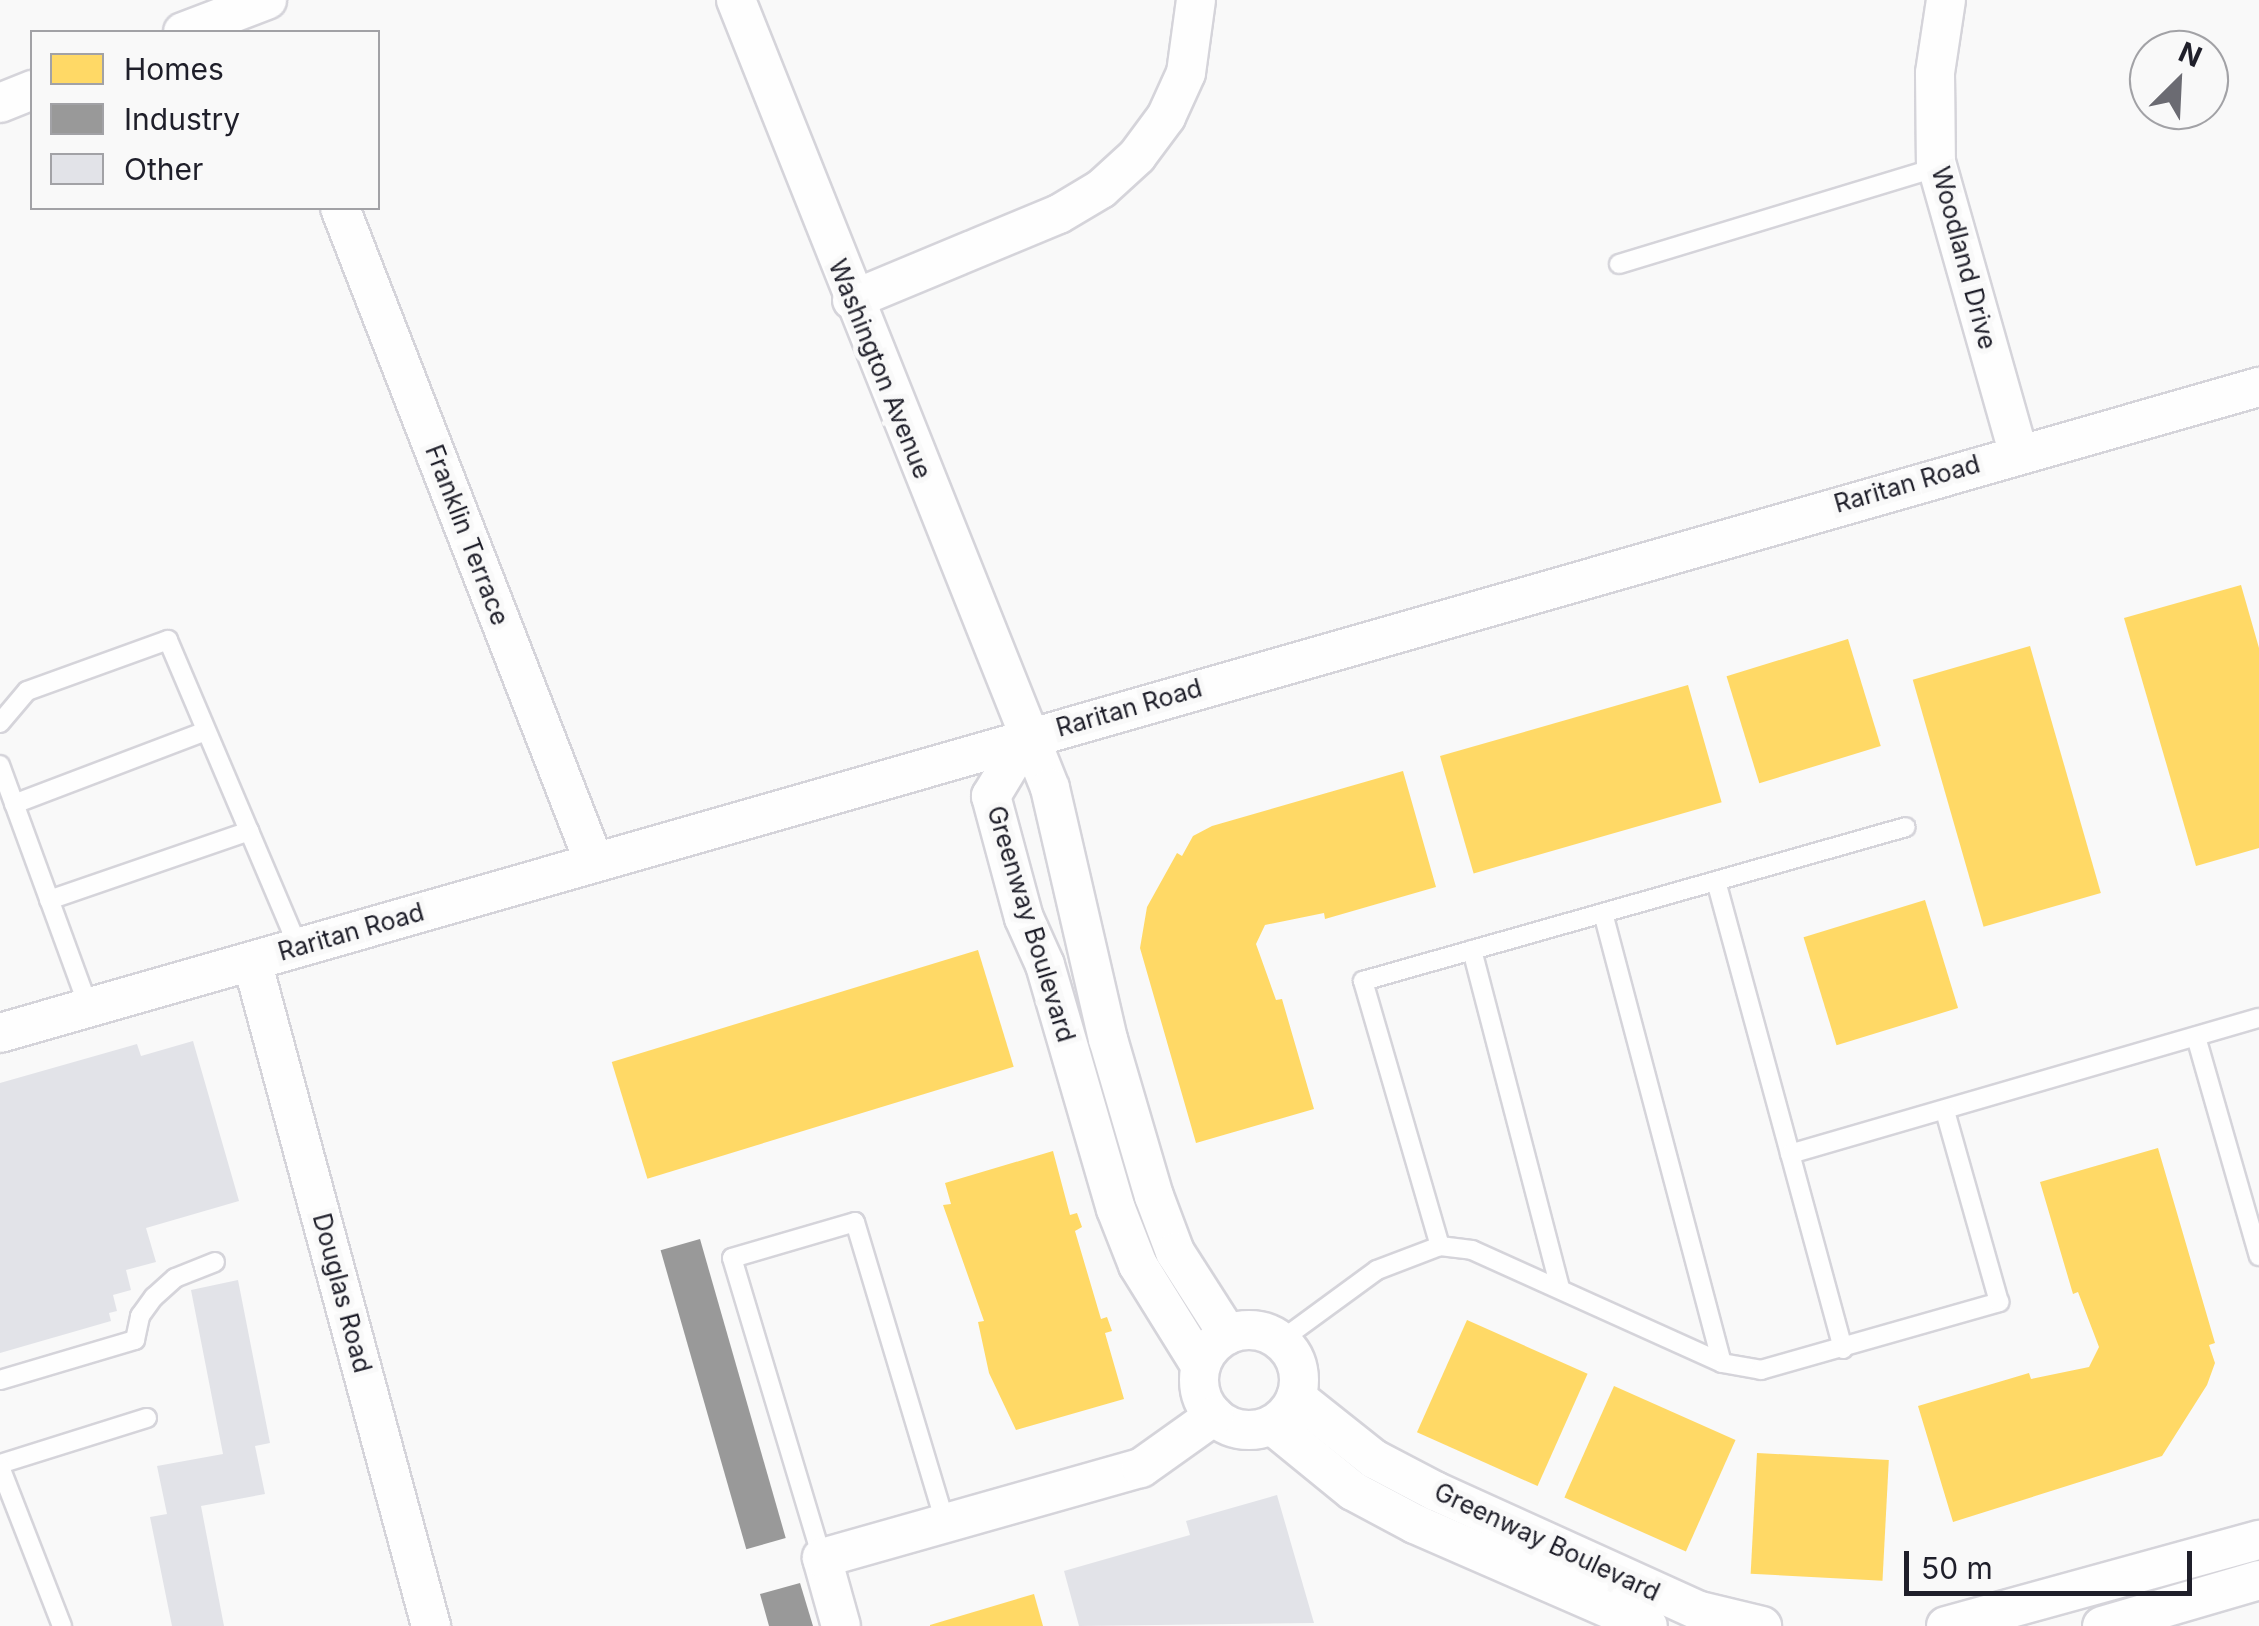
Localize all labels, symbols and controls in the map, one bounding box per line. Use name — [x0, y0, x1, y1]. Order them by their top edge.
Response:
legend — [30, 30, 380, 210]
north arrow — [2129, 30, 2229, 130]
text: N — [2174, 35, 2207, 74]
text: Homes — [124, 51, 224, 87]
text: Industry — [124, 101, 240, 137]
text: Other — [124, 151, 203, 187]
street label: Woodland Drive — [1925, 163, 2003, 353]
street label: Washington Avenue — [822, 255, 938, 483]
street label: Franklin Terrace — [419, 441, 515, 629]
street label: Raritan Road — [1831, 449, 1983, 519]
street label: Raritan Road — [1053, 673, 1205, 743]
street label: Greenway Boulevard — [981, 802, 1081, 1046]
street label: Raritan Road — [275, 897, 427, 967]
street label: Douglas Road — [306, 1210, 378, 1376]
street label: Greenway Boulevard — [1429, 1477, 1665, 1607]
scale bar — [1909, 1531, 2196, 1593]
text: 50 m — [1921, 1550, 1993, 1586]

